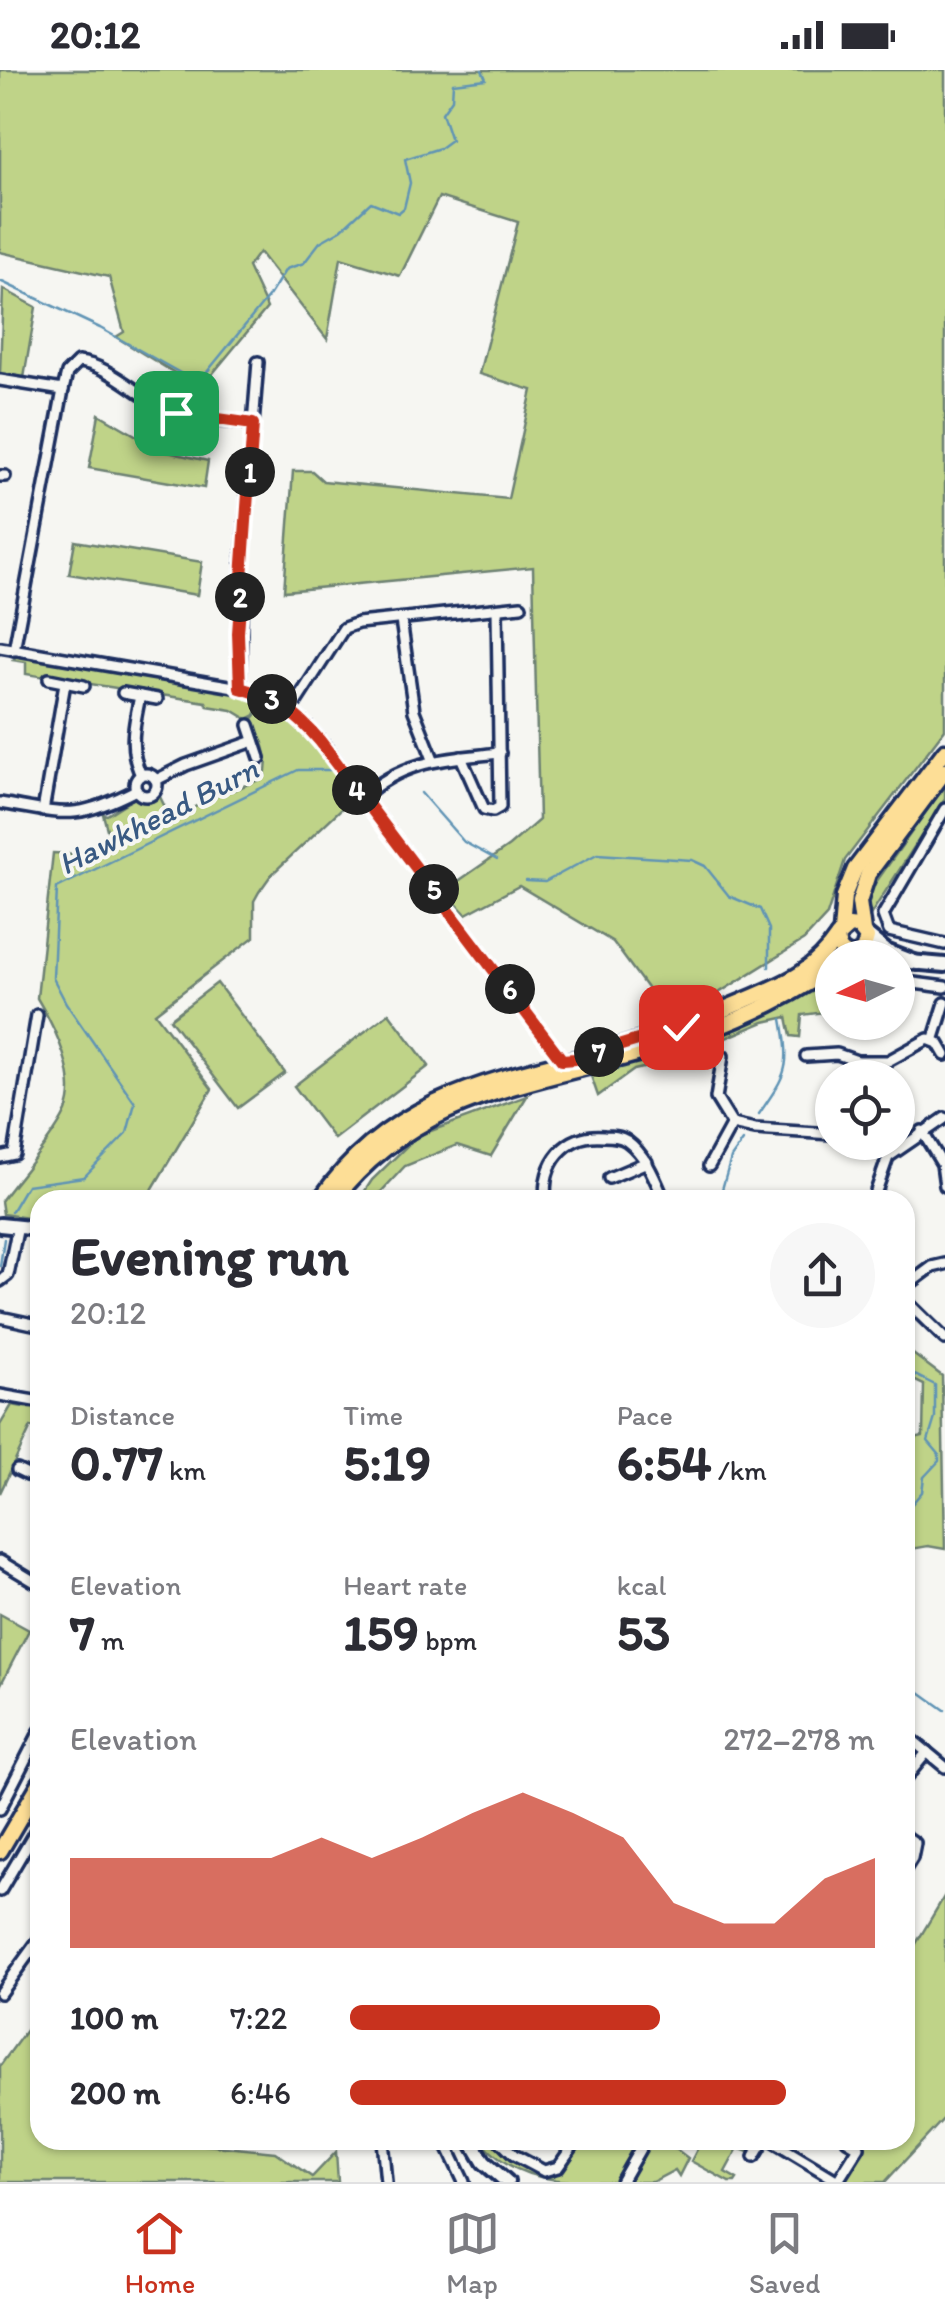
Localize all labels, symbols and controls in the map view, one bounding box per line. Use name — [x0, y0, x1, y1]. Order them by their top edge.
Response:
text: 20:12 — [50, 12, 140, 58]
pin — [134, 371, 219, 456]
icon: arrive — [149, 386, 204, 441]
pin: 1 — [225, 447, 275, 497]
text: 1 — [244, 455, 257, 489]
pin: 2 — [215, 572, 265, 622]
text: 2 — [233, 580, 247, 614]
pin: 3 — [247, 674, 297, 724]
text: 3 — [264, 682, 280, 716]
water label: Hawkhead Burn — [52, 749, 265, 883]
pin: 4 — [332, 765, 382, 815]
text: 4 — [349, 773, 365, 807]
pin: 5 — [409, 864, 459, 914]
text: 5 — [427, 872, 441, 906]
north arrow — [815, 940, 915, 1040]
map controls — [815, 940, 915, 1160]
pin: 6 — [485, 964, 535, 1014]
text: 6 — [503, 972, 517, 1006]
pin — [639, 985, 724, 1070]
icon: check — [654, 1000, 709, 1055]
pin: 7 — [574, 1027, 624, 1077]
text: 7 — [592, 1035, 606, 1069]
button: locate — [815, 1060, 915, 1160]
text: Evening run — [70, 1223, 349, 1289]
button: share — [770, 1223, 875, 1328]
text: 20:12 — [70, 1294, 146, 1332]
text: Distance — [70, 1398, 175, 1432]
text: Time — [343, 1398, 403, 1432]
text: Pace — [617, 1398, 673, 1432]
text: 0.77 — [70, 1432, 163, 1493]
text: 5:19 — [343, 1432, 431, 1493]
text: 6:54 — [617, 1432, 712, 1493]
text: km — [163, 1453, 206, 1487]
text: /km — [712, 1453, 767, 1487]
text: Elevation — [70, 1568, 181, 1602]
text: Heart rate — [343, 1568, 467, 1602]
text: kcal — [617, 1568, 666, 1602]
text: 7 — [70, 1602, 95, 1663]
text: 159 — [343, 1602, 419, 1663]
text: 53 — [617, 1602, 670, 1663]
text: m — [95, 1623, 125, 1657]
text: bpm — [419, 1623, 477, 1657]
text: Elevation — [70, 1720, 197, 1758]
text: 272–278 m — [723, 1720, 875, 1758]
text: 100 m — [70, 1999, 158, 2037]
text: 7:22 — [230, 1999, 287, 2037]
text: 200 m — [70, 2074, 160, 2112]
text: 6:46 — [230, 2074, 291, 2112]
tab: Home — [125, 2206, 195, 2300]
tab: Map — [445, 2206, 500, 2300]
tab: Saved — [749, 2206, 820, 2300]

